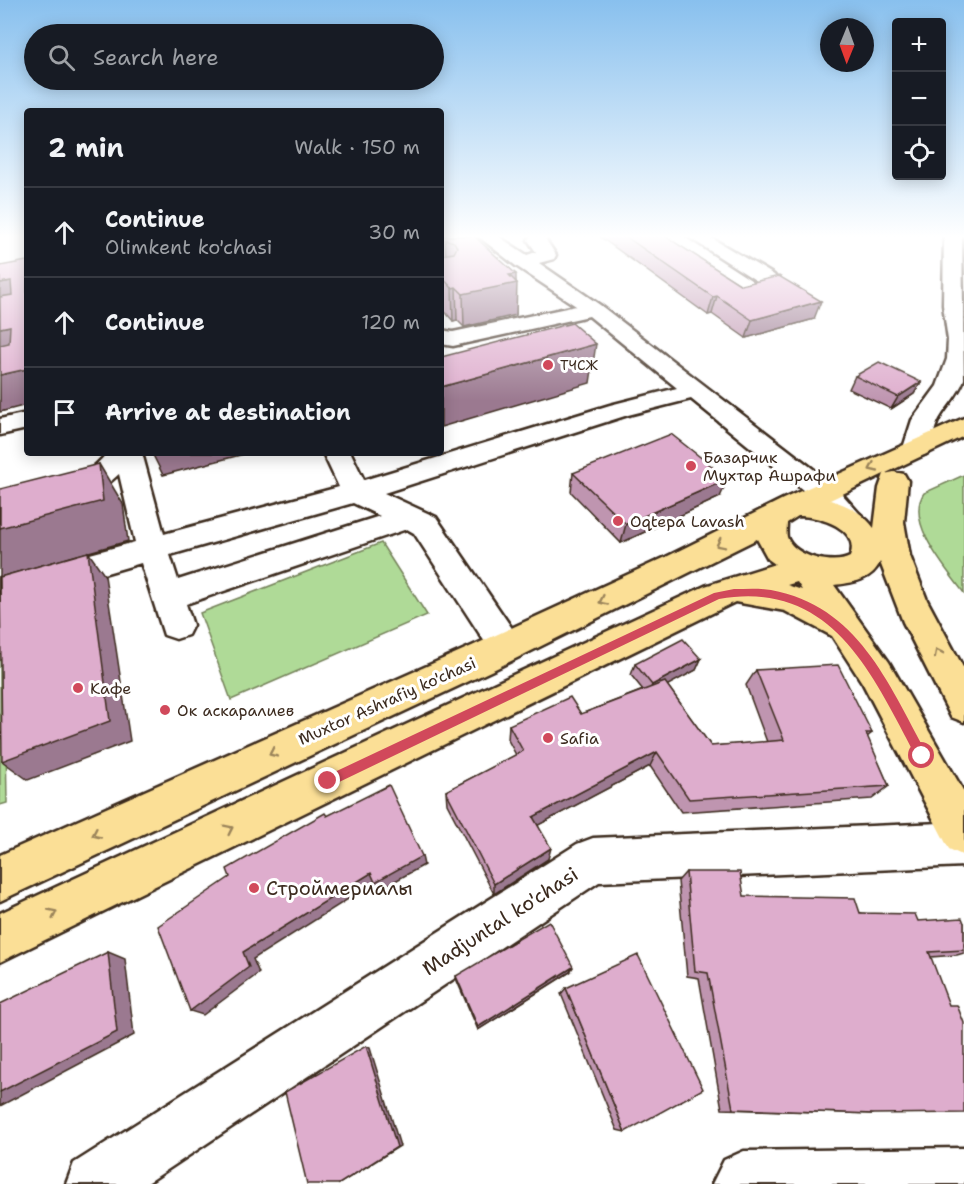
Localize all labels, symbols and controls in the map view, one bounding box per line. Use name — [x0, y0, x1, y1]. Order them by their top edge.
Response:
north arrow — [820, 18, 874, 72]
map controls — [892, 18, 946, 180]
button: + — [892, 18, 946, 72]
search box — [24, 24, 444, 90]
icon: search — [45, 41, 78, 74]
text: Search here — [93, 43, 219, 72]
button: − — [892, 72, 946, 126]
button: locate — [892, 126, 946, 180]
text: 2 min — [48, 130, 124, 165]
text: Walk · 150 m — [294, 134, 420, 160]
text: Continue — [105, 205, 205, 234]
icon: ahead — [48, 216, 81, 249]
text: 30 m — [368, 219, 420, 245]
text: Olimkent ko'chasi — [105, 234, 272, 260]
icon: ahead — [48, 306, 81, 339]
text: Continue — [105, 308, 205, 337]
text: 120 m — [361, 309, 420, 335]
place label: ТЧСЖ — [560, 356, 599, 374]
marker: ТЧСЖ — [541, 358, 555, 372]
icon: arrive — [48, 396, 81, 429]
text: Arrive at destination — [105, 398, 351, 427]
place label: Базарчик Мухтар Ашрафи — [703, 447, 836, 486]
marker: Базарчик Мухтар Ашрафи — [684, 459, 698, 473]
one-way arrow — [868, 461, 879, 473]
place label: Oqtepa Lavash — [630, 511, 745, 532]
marker: Oqtepa Lavash — [611, 514, 625, 528]
one-way arrow — [715, 537, 726, 549]
one-way arrow — [598, 594, 609, 606]
one-way arrow — [934, 649, 945, 659]
street label: Muxtor Ashrafiy ko'chasi — [295, 652, 479, 750]
place label: Кафе — [90, 678, 131, 699]
marker: Кафе — [71, 681, 85, 695]
place label: Ок аскаралиев — [177, 700, 294, 721]
marker: Ок аскаралиев — [158, 703, 172, 717]
place label: Safia — [560, 728, 599, 749]
marker: Safia — [541, 731, 555, 745]
route start — [908, 742, 934, 768]
one-way arrow — [268, 745, 279, 757]
route end — [314, 767, 340, 793]
one-way arrow — [222, 825, 233, 836]
one-way arrow — [91, 827, 102, 839]
street label: Madjuntal ko'chasi — [417, 861, 583, 981]
place label: Строймериалы — [266, 875, 413, 901]
marker: Строймериалы — [247, 881, 261, 895]
one-way arrow — [46, 909, 57, 921]

